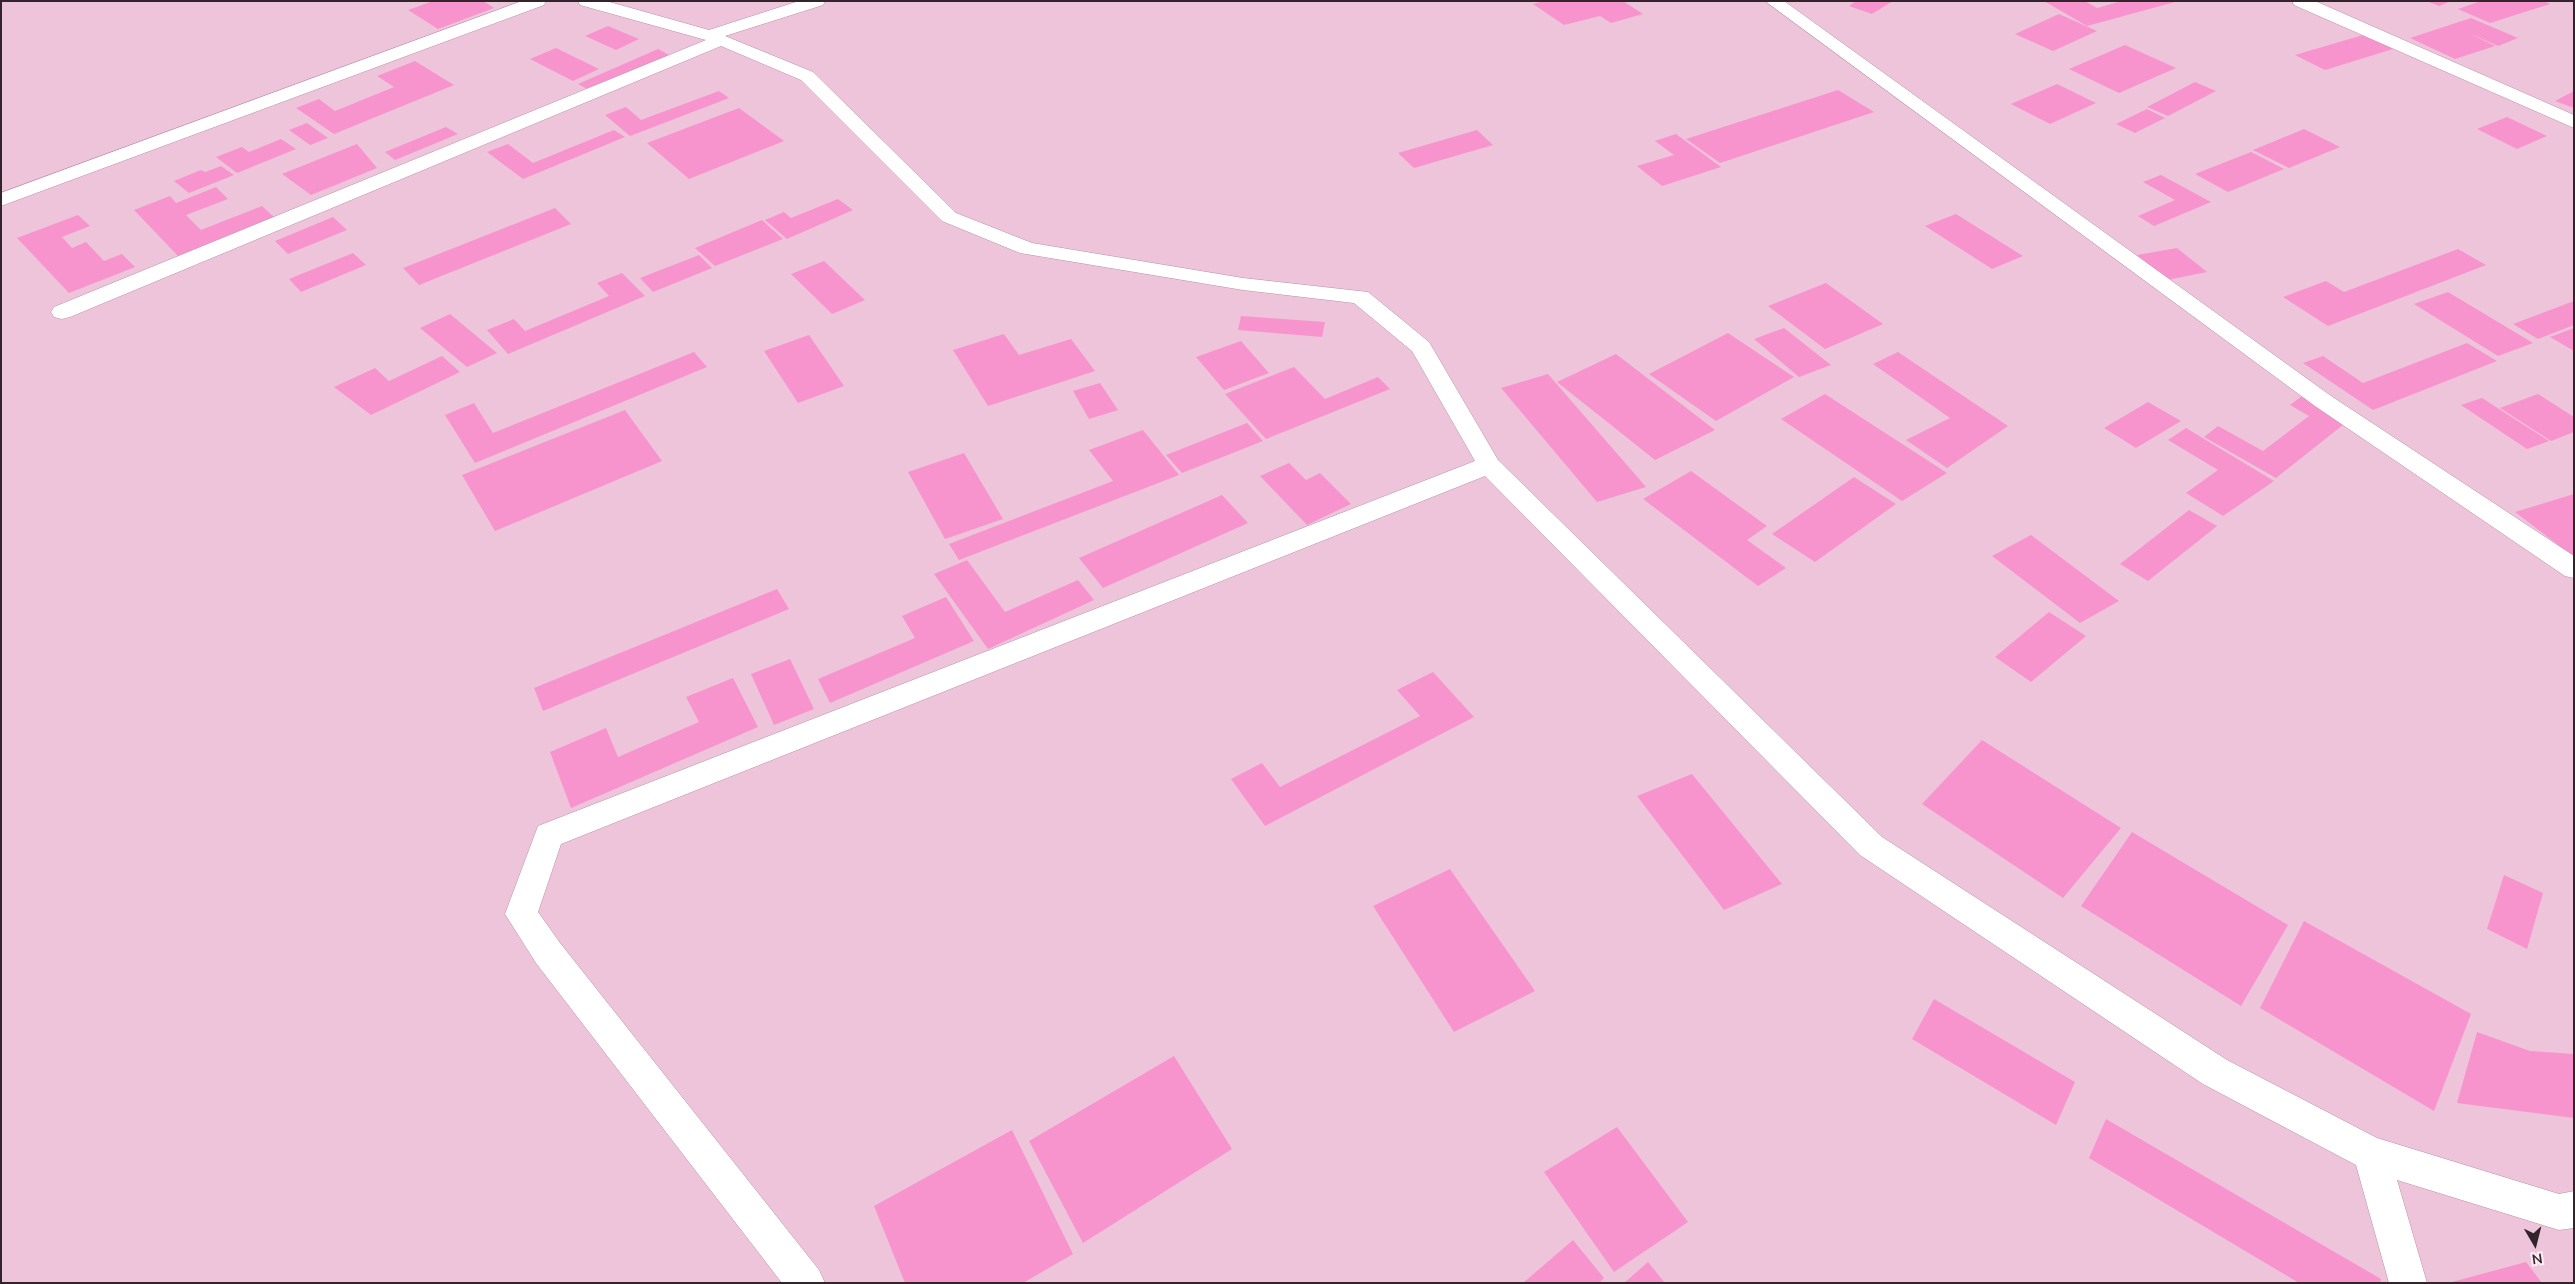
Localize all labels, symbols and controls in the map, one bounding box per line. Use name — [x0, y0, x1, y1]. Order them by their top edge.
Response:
north arrow — [2510, 1219, 2560, 1269]
text: N — [2531, 1249, 2544, 1269]

